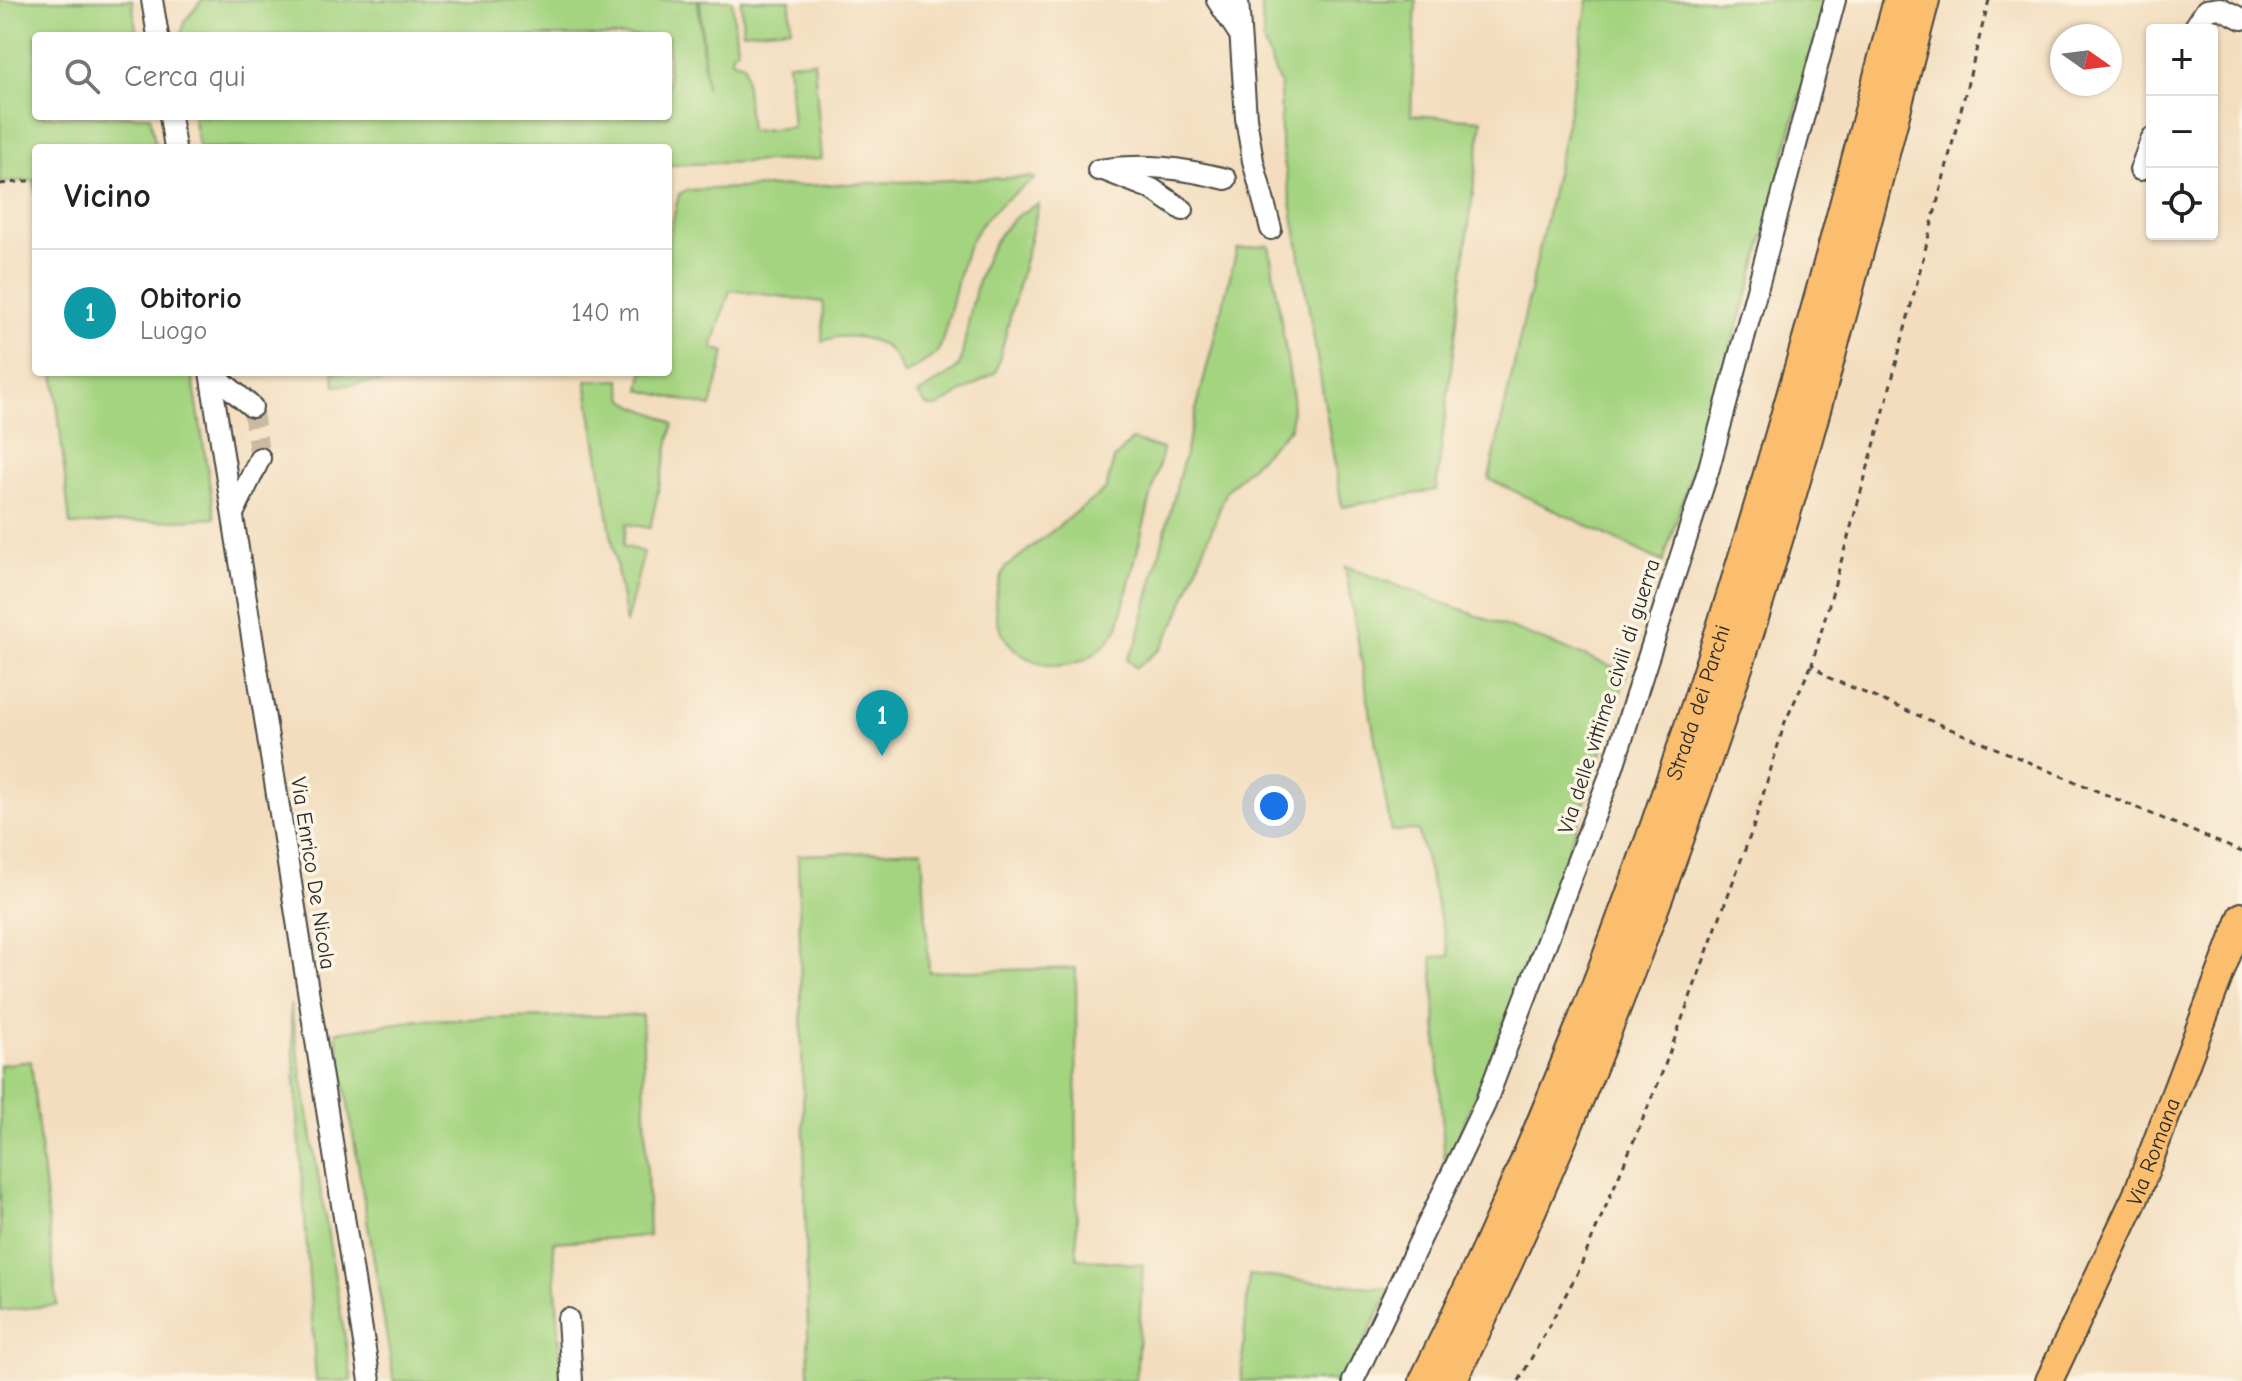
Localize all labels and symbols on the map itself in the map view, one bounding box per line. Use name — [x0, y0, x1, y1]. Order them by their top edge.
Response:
north arrow — [2050, 24, 2122, 96]
street label: Via delle vittime civili di guerra — [1552, 555, 1666, 837]
street label: Strada dei Parchi — [1661, 622, 1736, 784]
pin: 1 — [856, 690, 908, 756]
street label: Via Enrico De Nicola — [285, 775, 341, 971]
your location — [1254, 786, 1294, 826]
street label: Via Romana — [2121, 1094, 2186, 1210]

